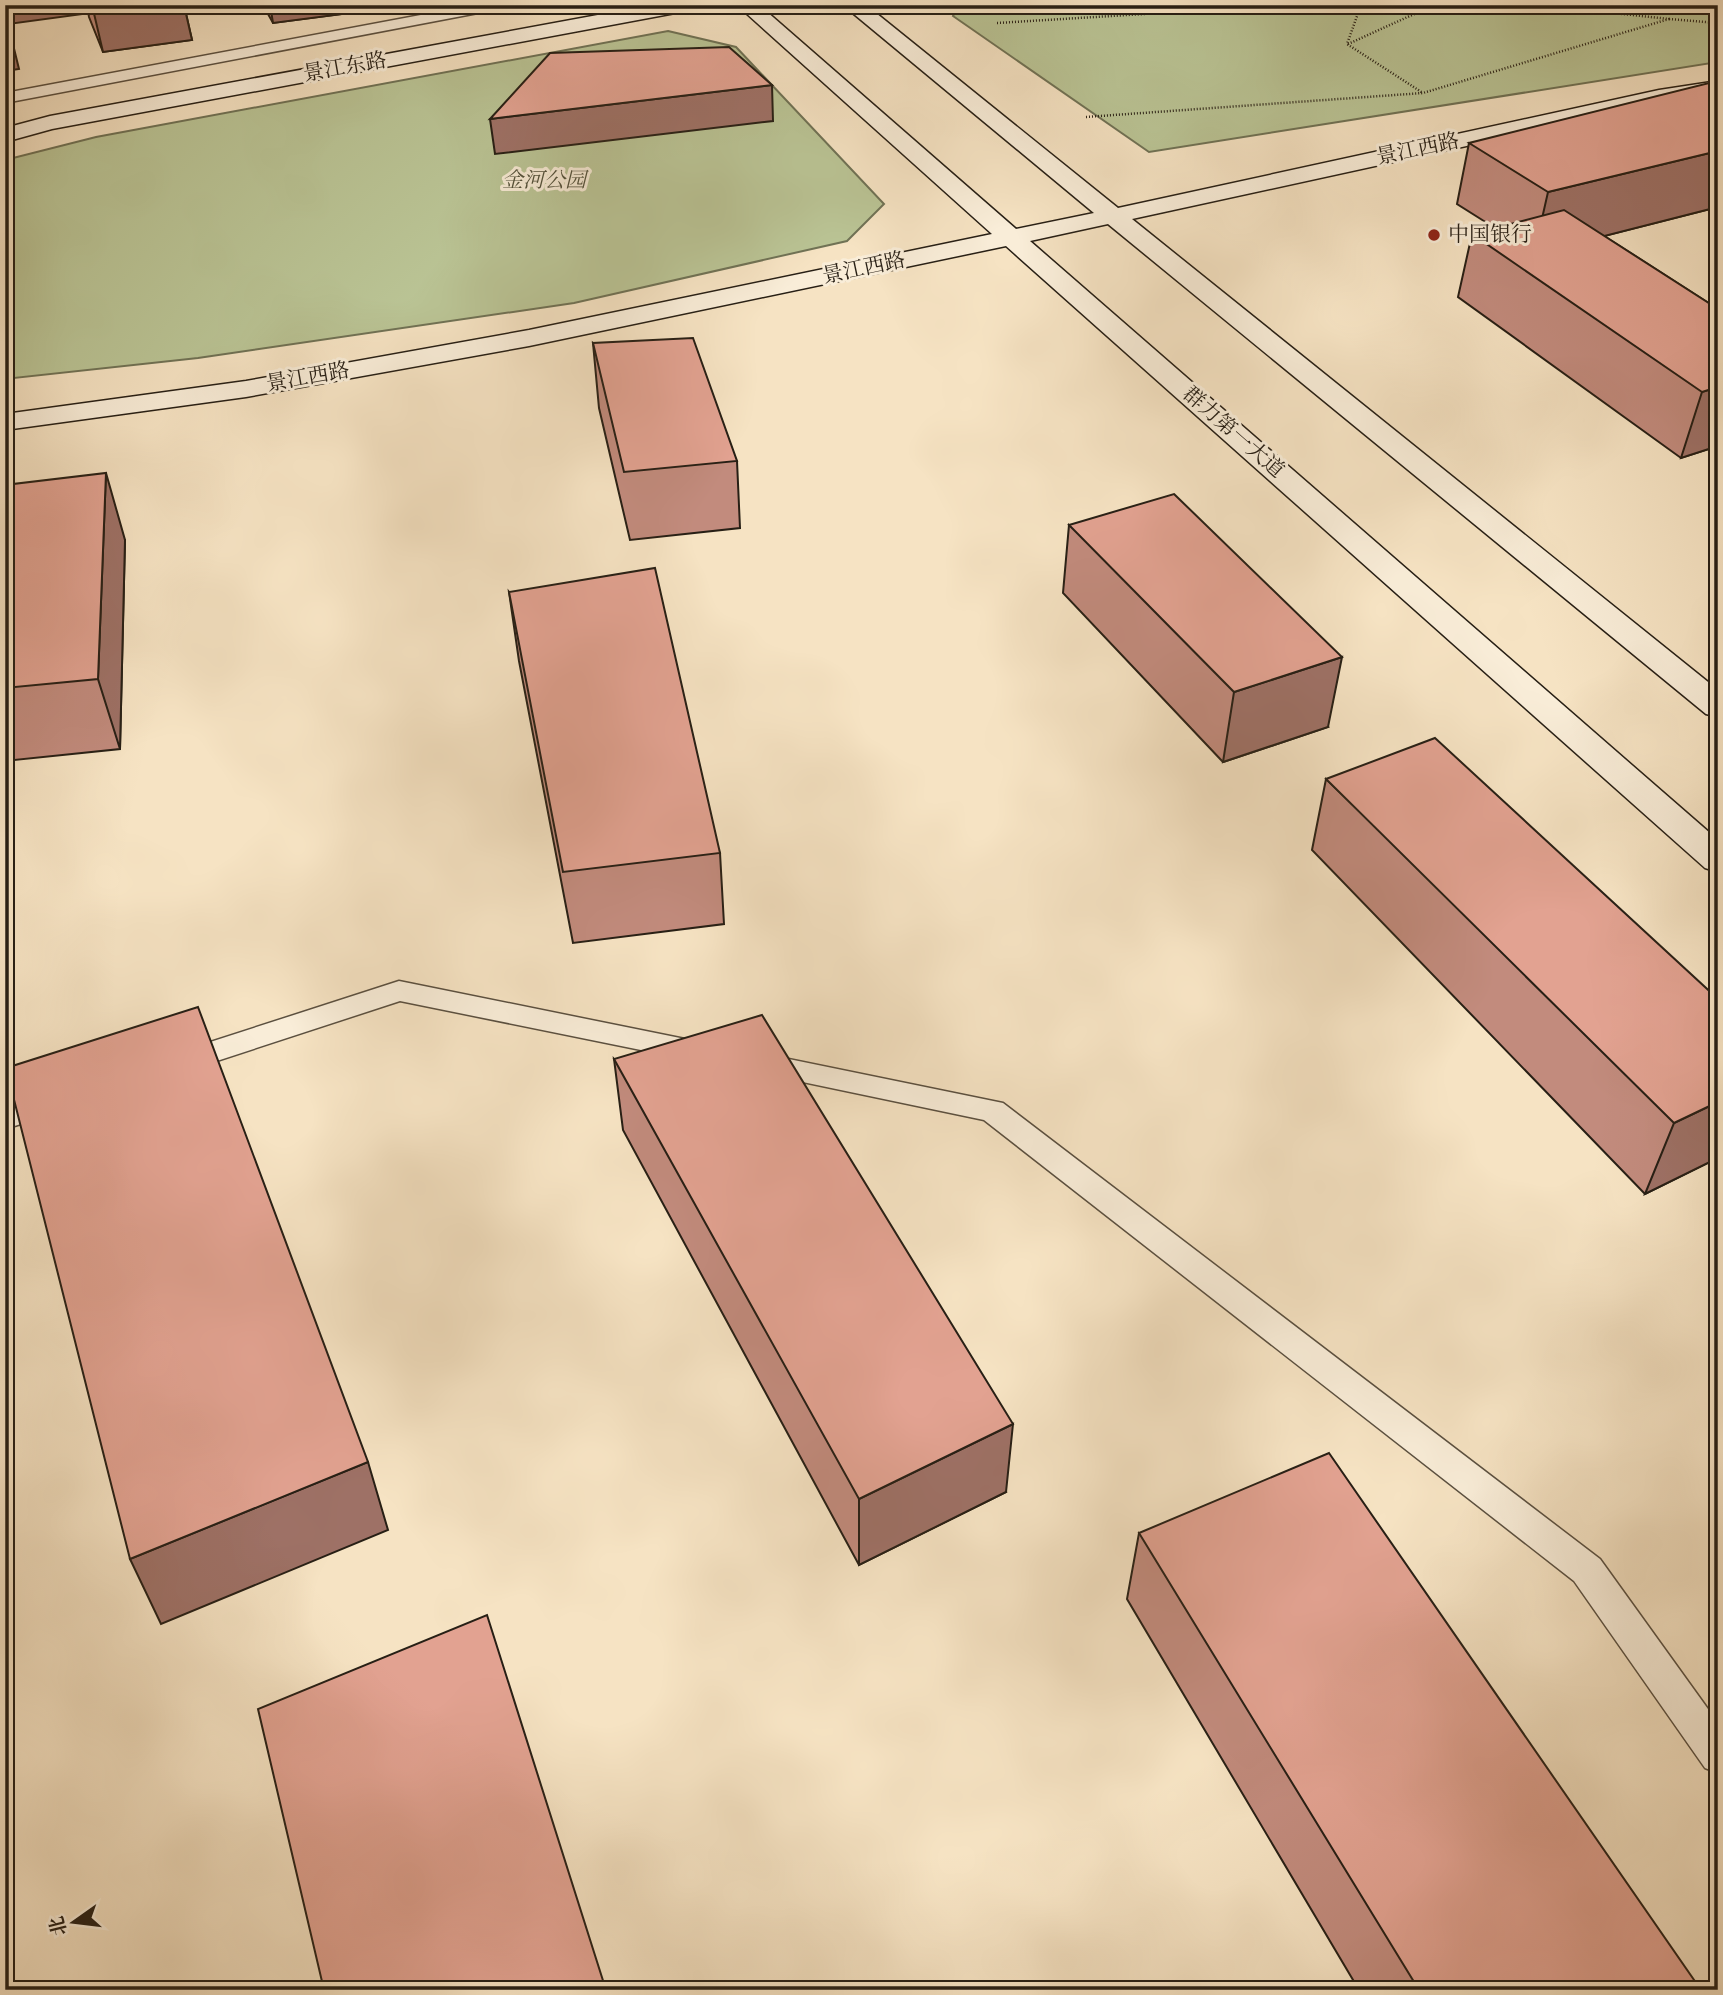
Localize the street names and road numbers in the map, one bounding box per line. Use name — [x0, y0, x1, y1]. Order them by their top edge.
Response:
street label: 景江东路 — [301, 47, 389, 89]
street label: 景江西路 — [1374, 128, 1462, 172]
street label: 景江西路 — [820, 247, 908, 291]
street label: 景江西路 — [264, 357, 352, 399]
street label: 群力第一大道 — [1177, 381, 1289, 485]

